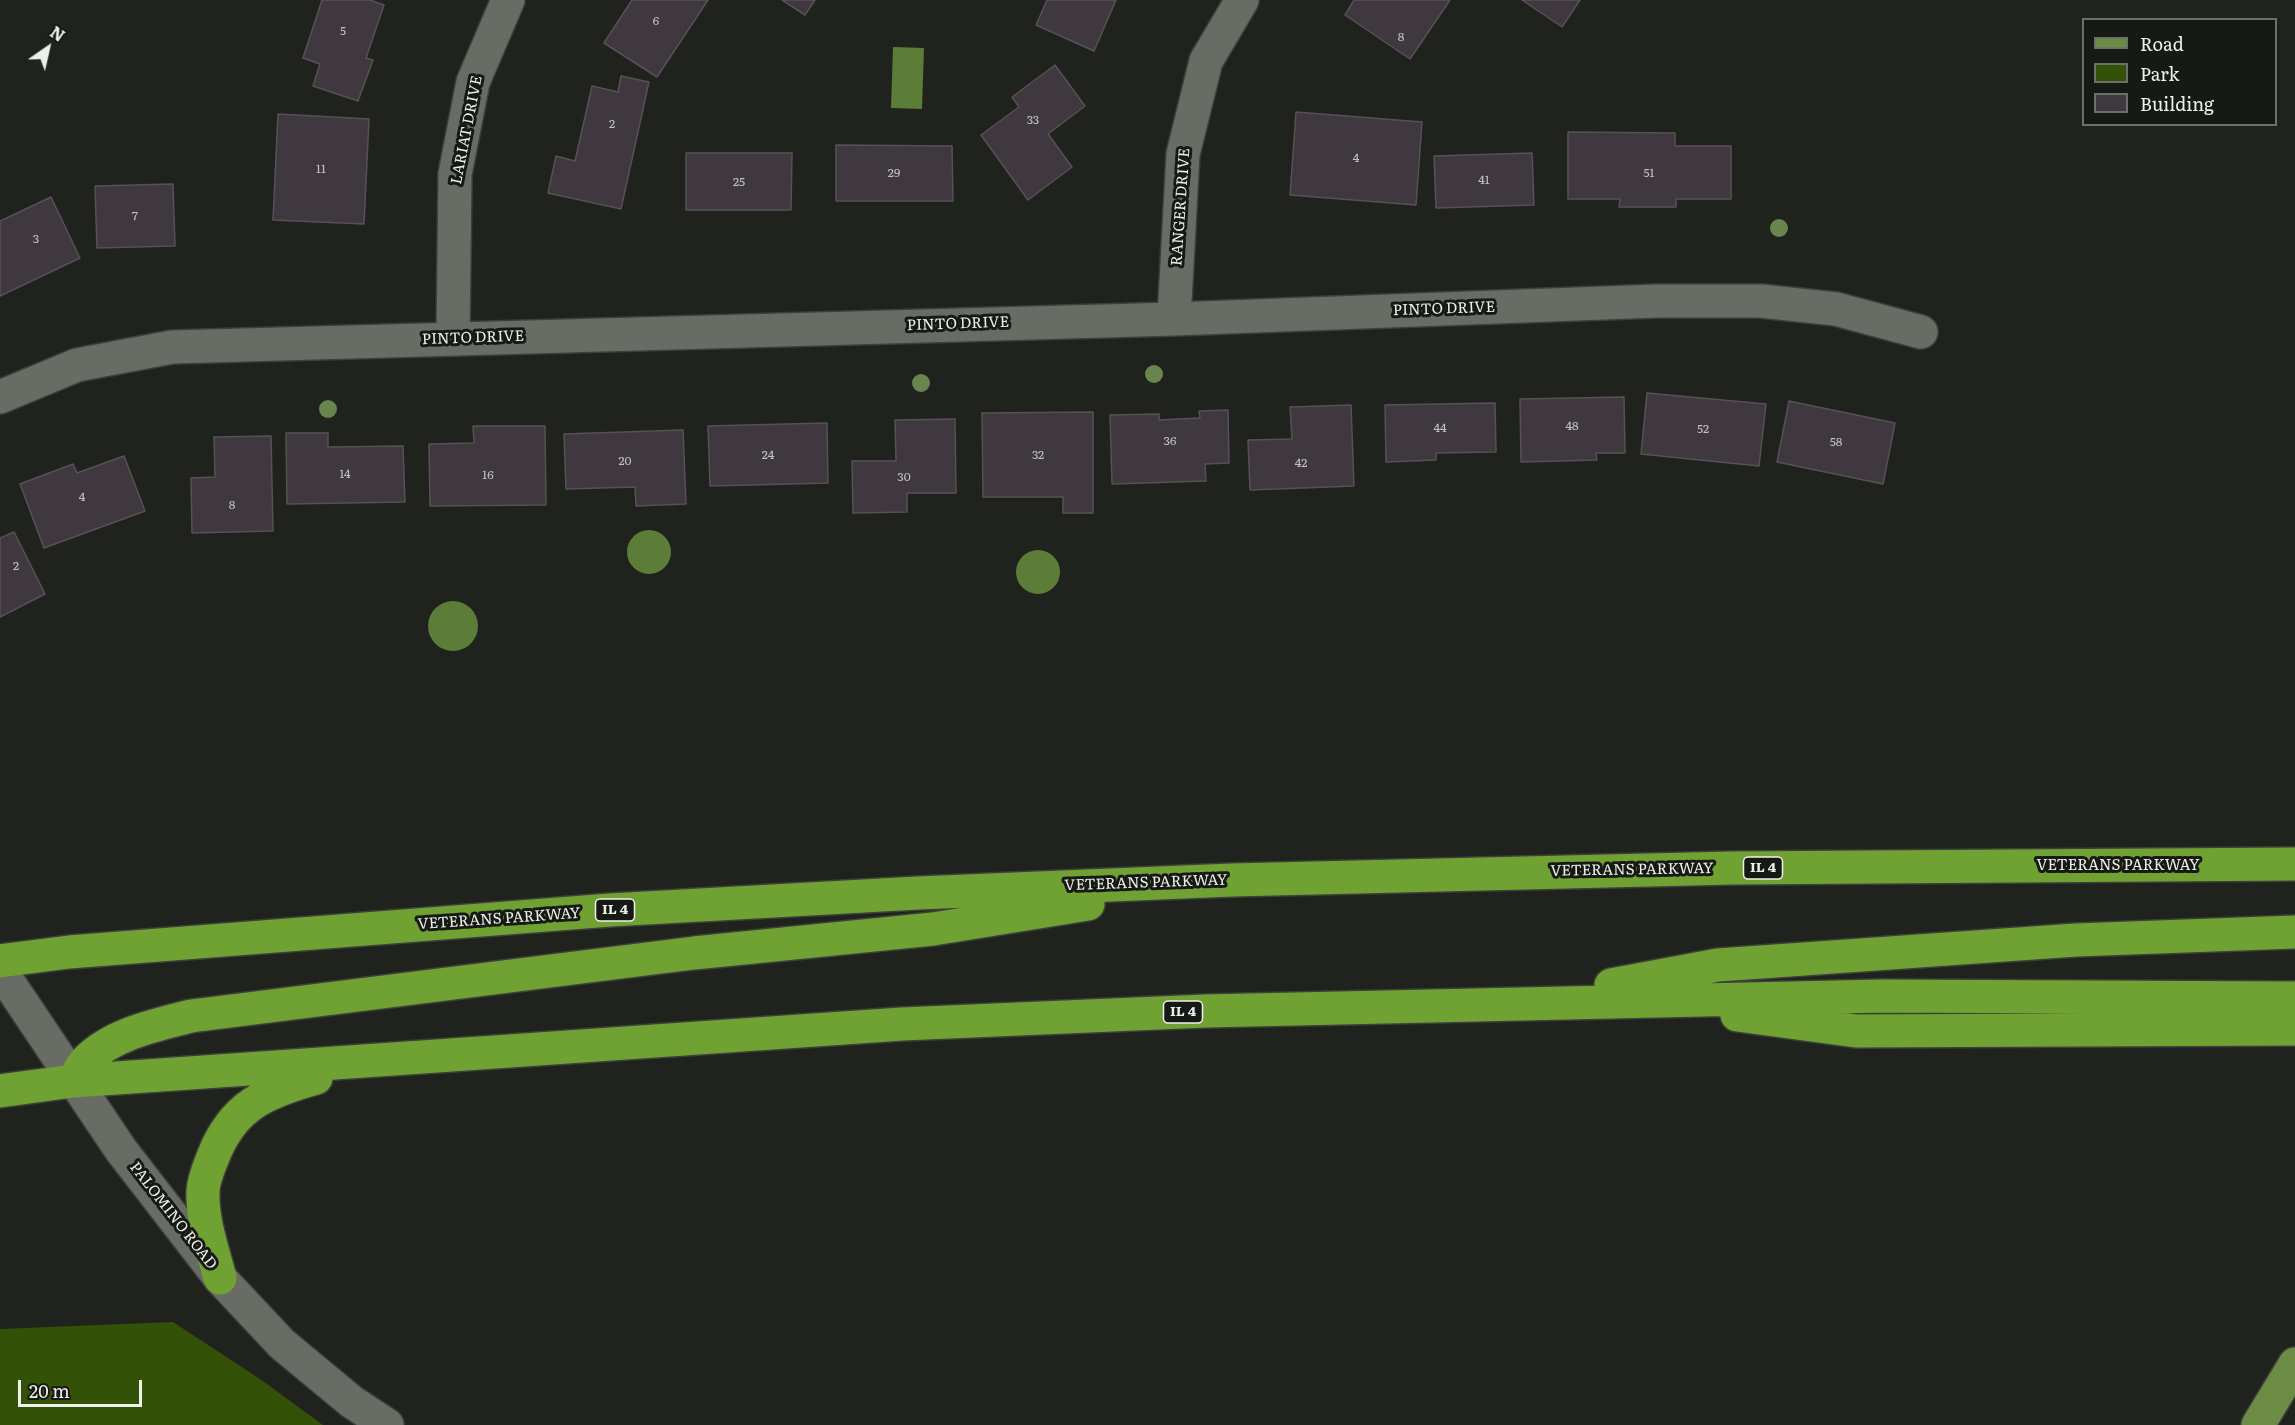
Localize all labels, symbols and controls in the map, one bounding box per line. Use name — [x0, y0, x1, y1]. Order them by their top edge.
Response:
house number: 6 — [653, 14, 659, 28]
north arrow — [18, 18, 78, 78]
legend — [2082, 18, 2277, 126]
text: N — [46, 19, 70, 47]
house number: 5 — [340, 24, 346, 38]
house number: 8 — [1398, 30, 1404, 44]
text: Road — [2140, 30, 2184, 57]
text: Park — [2140, 60, 2179, 87]
street label: LARIAT DRIVE — [448, 74, 486, 186]
text: Building — [2140, 90, 2214, 117]
house number: 33 — [1027, 113, 1039, 127]
house number: 2 — [609, 117, 615, 131]
street label: RANGER DRIVE — [1168, 147, 1194, 267]
house number: 4 — [1353, 151, 1359, 165]
house number: 11 — [316, 162, 326, 176]
house number: 29 — [888, 166, 900, 180]
house number: 51 — [1644, 166, 1654, 180]
house number: 41 — [1478, 173, 1490, 187]
house number: 25 — [733, 175, 745, 189]
house number: 7 — [132, 209, 138, 223]
house number: 3 — [33, 232, 39, 246]
street label: PINTO DRIVE — [1393, 298, 1495, 320]
street label: PINTO DRIVE — [907, 313, 1009, 335]
street label: PINTO DRIVE — [422, 327, 524, 349]
house number: 48 — [1565, 419, 1579, 433]
house number: 44 — [1433, 421, 1447, 435]
house number: 52 — [1697, 422, 1709, 436]
house number: 36 — [1164, 434, 1176, 448]
house number: 58 — [1830, 435, 1842, 449]
house number: 24 — [762, 448, 774, 462]
house number: 32 — [1032, 448, 1044, 462]
house number: 20 — [618, 454, 632, 468]
house number: 42 — [1295, 456, 1307, 470]
house number: 14 — [339, 467, 351, 481]
house number: 16 — [482, 468, 494, 482]
house number: 30 — [897, 470, 911, 484]
house number: 4 — [79, 490, 85, 504]
house number: 8 — [229, 498, 235, 512]
house number: 2 — [13, 559, 19, 573]
road number: IL 4 — [1744, 857, 1782, 879]
street label: VETERANS PARKWAY — [2036, 857, 2200, 875]
street label: VETERANS PARKWAY — [1550, 860, 1714, 880]
street label: VETERANS PARKWAY — [1064, 871, 1228, 895]
road number: IL 4 — [596, 899, 634, 921]
street label: VETERANS PARKWAY — [417, 904, 581, 934]
road number: IL 4 — [1164, 1001, 1202, 1023]
street label: PALOMINO ROAD — [126, 1159, 220, 1273]
scale bar — [21, 1368, 146, 1406]
text: 20 m — [29, 1377, 70, 1404]

